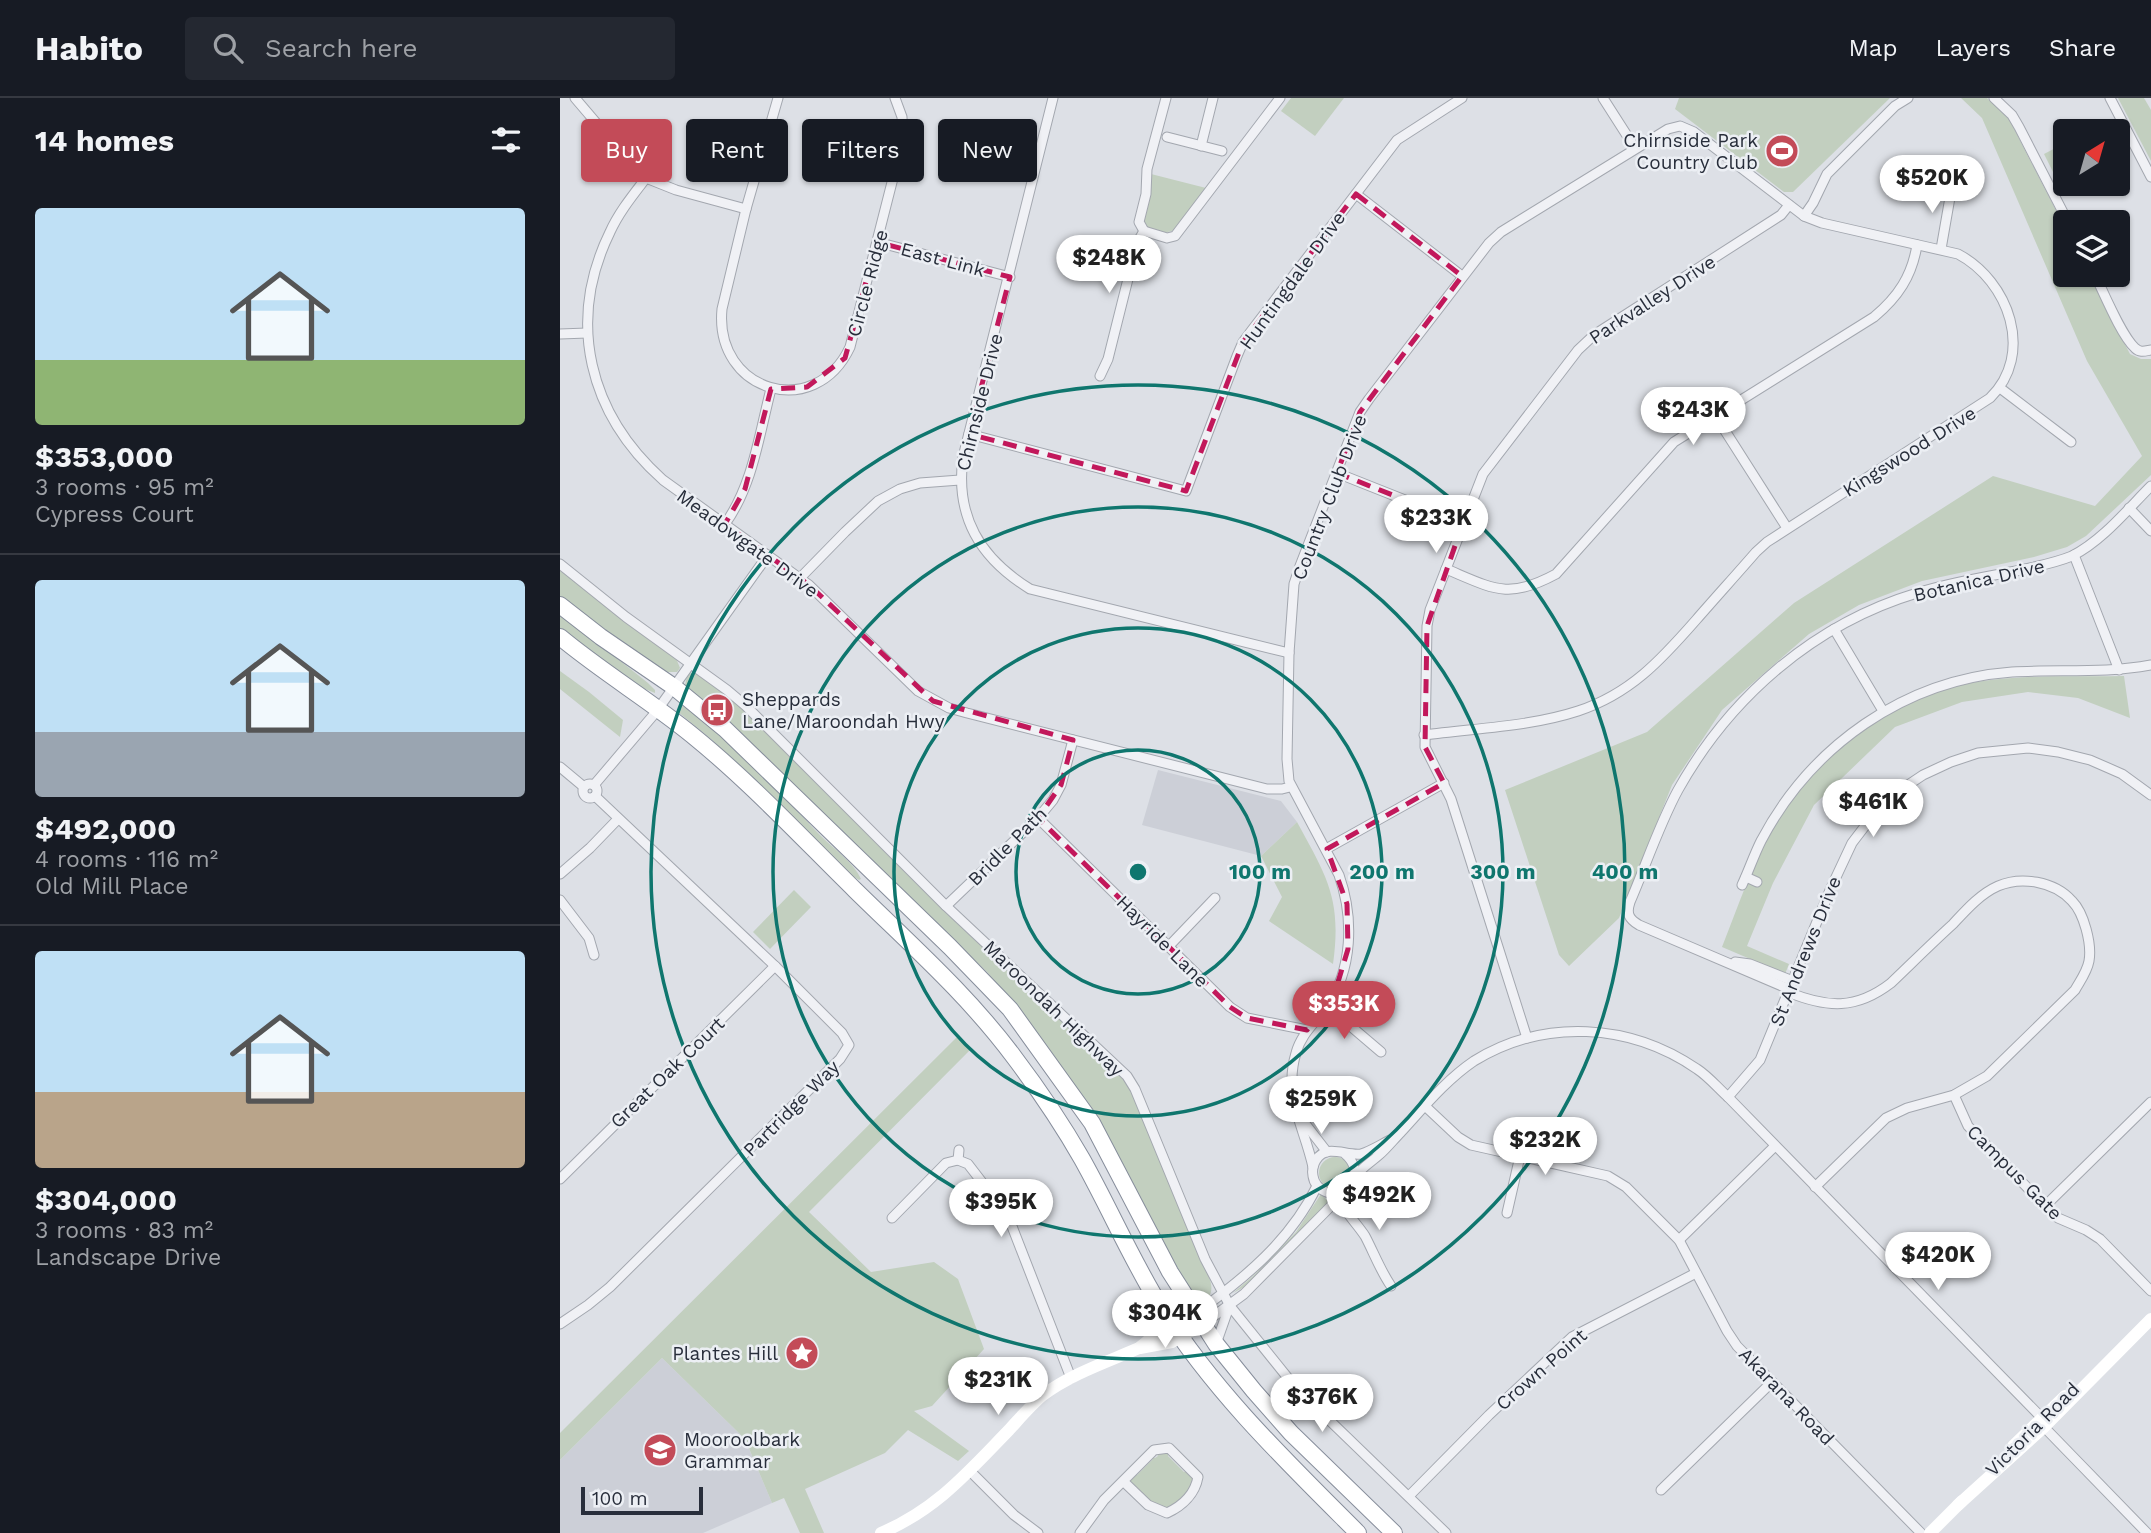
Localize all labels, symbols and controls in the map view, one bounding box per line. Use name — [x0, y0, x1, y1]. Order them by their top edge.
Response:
search box — [185, 17, 675, 80]
text: Habito — [35, 29, 143, 68]
icon: search — [209, 29, 247, 67]
text: Search here — [265, 33, 417, 63]
text: Map — [1849, 34, 1897, 62]
text: Layers — [1935, 34, 2011, 62]
text: Share — [2049, 34, 2116, 62]
chip: Buy — [581, 119, 672, 182]
chip: Rent — [686, 119, 788, 182]
chip: Filters — [802, 119, 924, 182]
chip: New — [938, 119, 1037, 182]
north arrow — [2053, 119, 2130, 196]
map controls — [2053, 119, 2130, 287]
icon: filters — [487, 121, 525, 159]
text: 14 homes — [35, 123, 174, 158]
place label: Chirnside Park Country Club — [1623, 129, 1758, 174]
sports icon: Chirnside Park Country Club — [1763, 132, 1801, 170]
pin: $520K — [1883, 156, 1981, 215]
text: $520K — [1896, 164, 1968, 191]
street label: Huntingdale Drive — [1235, 207, 1350, 354]
button: layers — [2053, 210, 2130, 287]
street label: Circle Ridge — [842, 227, 893, 339]
pin: $248K — [1060, 236, 1158, 295]
street label: East Link — [898, 237, 988, 282]
text: $248K — [1072, 244, 1146, 271]
street label: Parkvalley Drive — [1585, 250, 1720, 349]
icon: home — [217, 253, 343, 379]
street label: Chirnside Drive — [951, 331, 1008, 473]
pin: $243K — [1644, 388, 1742, 447]
text: $243K — [1657, 396, 1729, 423]
street label: Kingswood Drive — [1838, 401, 1980, 502]
street label: Country Club Drive — [1287, 411, 1372, 583]
text: $353,000 — [35, 439, 174, 474]
text: 3 rooms · 95 m² — [35, 474, 214, 501]
street label: Meadowgate Drive — [672, 484, 823, 603]
pin: $233K — [1387, 496, 1485, 555]
text: Cypress Court — [35, 501, 194, 528]
text: $233K — [1400, 504, 1472, 531]
street label: Botanica Drive — [1911, 554, 2047, 607]
icon: home — [217, 625, 343, 751]
place label: Sheppards Lane/Maroondah Hwy — [742, 688, 945, 733]
bus stop icon: Sheppards Lane/Maroondah Hwy — [698, 691, 736, 729]
pin: $461K — [1824, 780, 1922, 839]
text: $461K — [1838, 788, 1908, 815]
street label: Bridle Path — [963, 802, 1052, 891]
text: $492,000 — [35, 811, 176, 846]
text: 4 rooms · 116 m² — [35, 846, 218, 873]
text: 100 m — [1229, 859, 1291, 884]
text: 200 m — [1349, 859, 1415, 884]
text: 300 m — [1470, 859, 1536, 884]
text: 400 m — [1592, 859, 1658, 884]
centre of rings — [1126, 860, 1150, 884]
text: Old Mill Place — [35, 873, 189, 900]
street label: St Andrews Drive — [1765, 873, 1846, 1030]
street label: Hayride Lane — [1112, 890, 1214, 992]
street label: Maroondah Highway — [979, 935, 1129, 1081]
pin: $353K — [1295, 982, 1393, 1041]
text: $353K — [1308, 990, 1380, 1017]
icon: home — [217, 996, 343, 1122]
street label: Great Oak Court — [605, 1012, 729, 1133]
street label: Partridge Way — [738, 1055, 844, 1161]
pin: $259K — [1272, 1076, 1370, 1136]
text: $259K — [1285, 1085, 1357, 1112]
pin: $232K — [1496, 1118, 1594, 1177]
street label: Campus Gate — [1962, 1120, 2067, 1225]
text: $232K — [1509, 1126, 1581, 1153]
pin: $492K — [1330, 1172, 1428, 1232]
pin: $395K — [952, 1180, 1050, 1239]
text: $492K — [1342, 1181, 1416, 1208]
text: $304,000 — [35, 1182, 177, 1217]
text: $395K — [965, 1188, 1037, 1215]
text: 3 rooms · 83 m² — [35, 1217, 213, 1244]
pin: $420K — [1889, 1232, 1987, 1292]
text: $420K — [1901, 1241, 1975, 1268]
text: Landscape Drive — [35, 1244, 221, 1271]
pin: $304K — [1116, 1290, 1214, 1350]
text: $304K — [1128, 1299, 1202, 1326]
street label: Crown Point — [1491, 1324, 1592, 1415]
place icon: Plantes Hill — [783, 1334, 821, 1372]
place label: Plantes Hill — [672, 1342, 778, 1365]
street label: Akarana Road — [1734, 1343, 1839, 1450]
pin: $231K — [949, 1358, 1047, 1417]
text: $231K — [964, 1366, 1032, 1393]
pin: $376K — [1273, 1374, 1371, 1434]
street label: Victoria Road — [1981, 1378, 2084, 1481]
text: $376K — [1286, 1383, 1358, 1410]
place label: Mooroolbark Grammar — [684, 1428, 800, 1473]
school or university icon: Mooroolbark Grammar — [641, 1431, 679, 1469]
scale bar — [581, 1484, 704, 1516]
text: 100 m — [592, 1487, 648, 1510]

